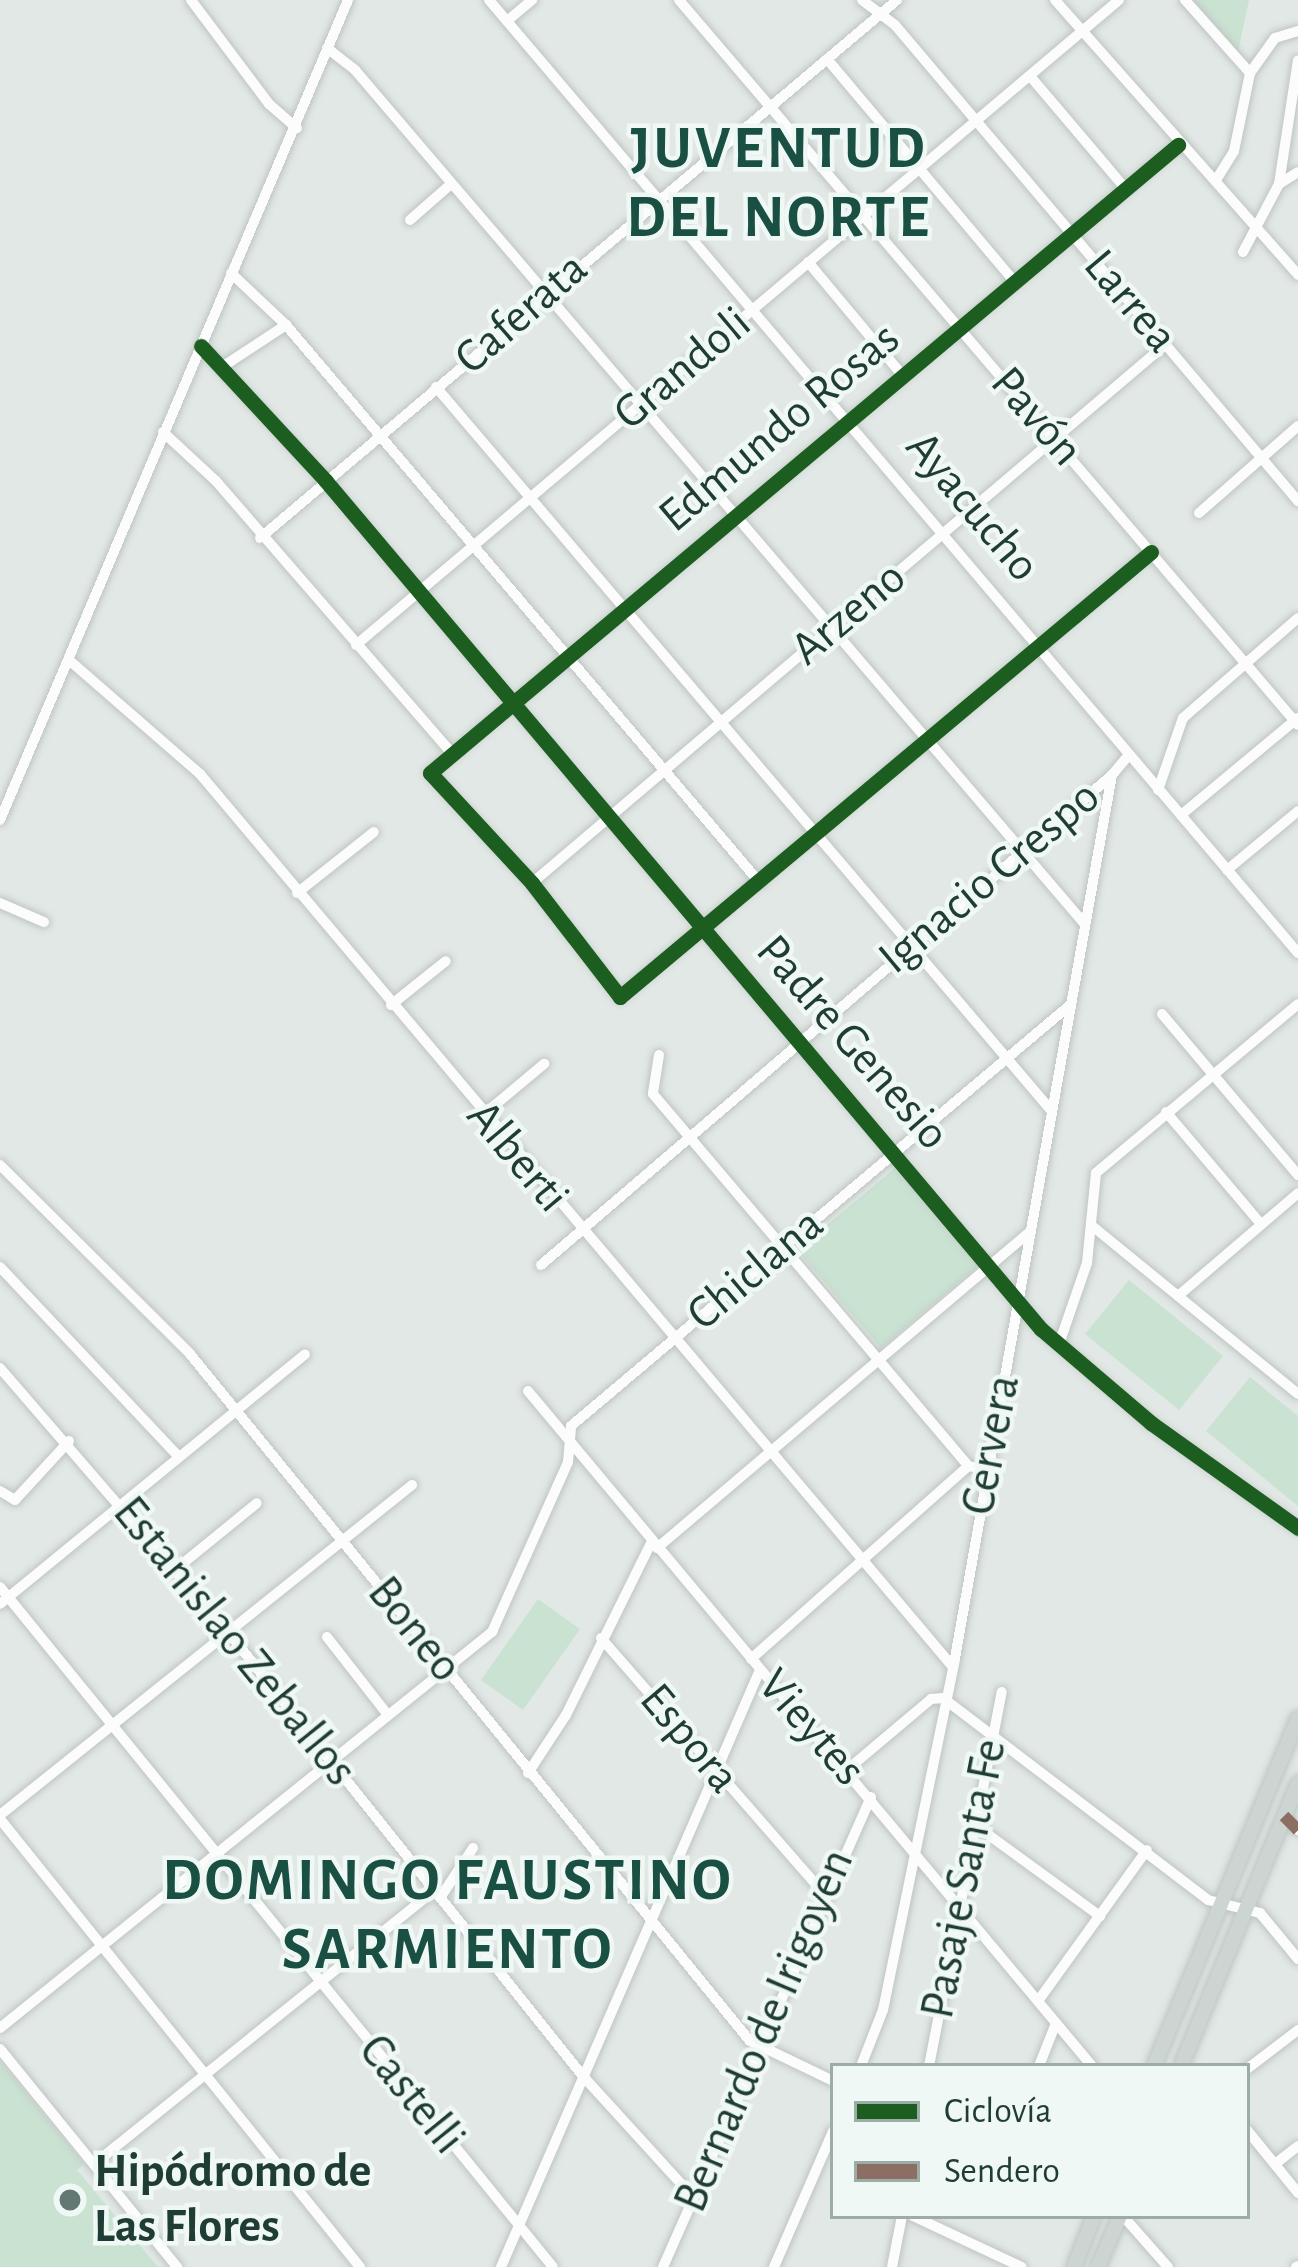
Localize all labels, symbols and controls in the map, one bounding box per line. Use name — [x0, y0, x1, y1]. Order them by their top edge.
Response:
district label: JUVENTUD DEL NORTE — [626, 114, 932, 255]
street label: Larrea — [1070, 239, 1190, 365]
street label: Caferata — [444, 241, 600, 387]
street label: Grandoli — [603, 295, 763, 443]
street label: Edmundo Rosas — [648, 311, 912, 545]
street label: Pavón — [977, 356, 1095, 478]
street label: Ayacucho — [893, 420, 1051, 594]
street label: Arzeno — [780, 549, 918, 679]
street label: Ignacio Crespo — [868, 769, 1112, 987]
street label: Padre Genesio — [743, 924, 961, 1162]
street label: Alberti — [454, 1089, 580, 1225]
street label: Chiclana — [676, 1196, 836, 1344]
street label: Cervera — [950, 1370, 1034, 1520]
street label: Estanislao Zeballos — [100, 1486, 368, 1798]
street label: Boneo — [354, 1566, 474, 1694]
street label: Vieytes — [745, 1658, 877, 1798]
street label: Espora — [627, 1672, 751, 1806]
street label: Pasaje Santa Fe — [910, 1734, 1020, 2024]
street label: Bernardo de Irigoyen — [663, 1841, 867, 2221]
district label: DOMINGO FAUSTINO SARMIENTO — [162, 1846, 734, 1987]
street label: Castelli — [346, 2024, 476, 2166]
legend — [830, 2063, 1250, 2219]
text: Ciclovía — [944, 2093, 1052, 2129]
place label: Hipódromo de Las Flores — [94, 2143, 371, 2256]
text: Sendero — [944, 2153, 1060, 2189]
marker: Hipódromo de Las Flores — [57, 2187, 83, 2213]

